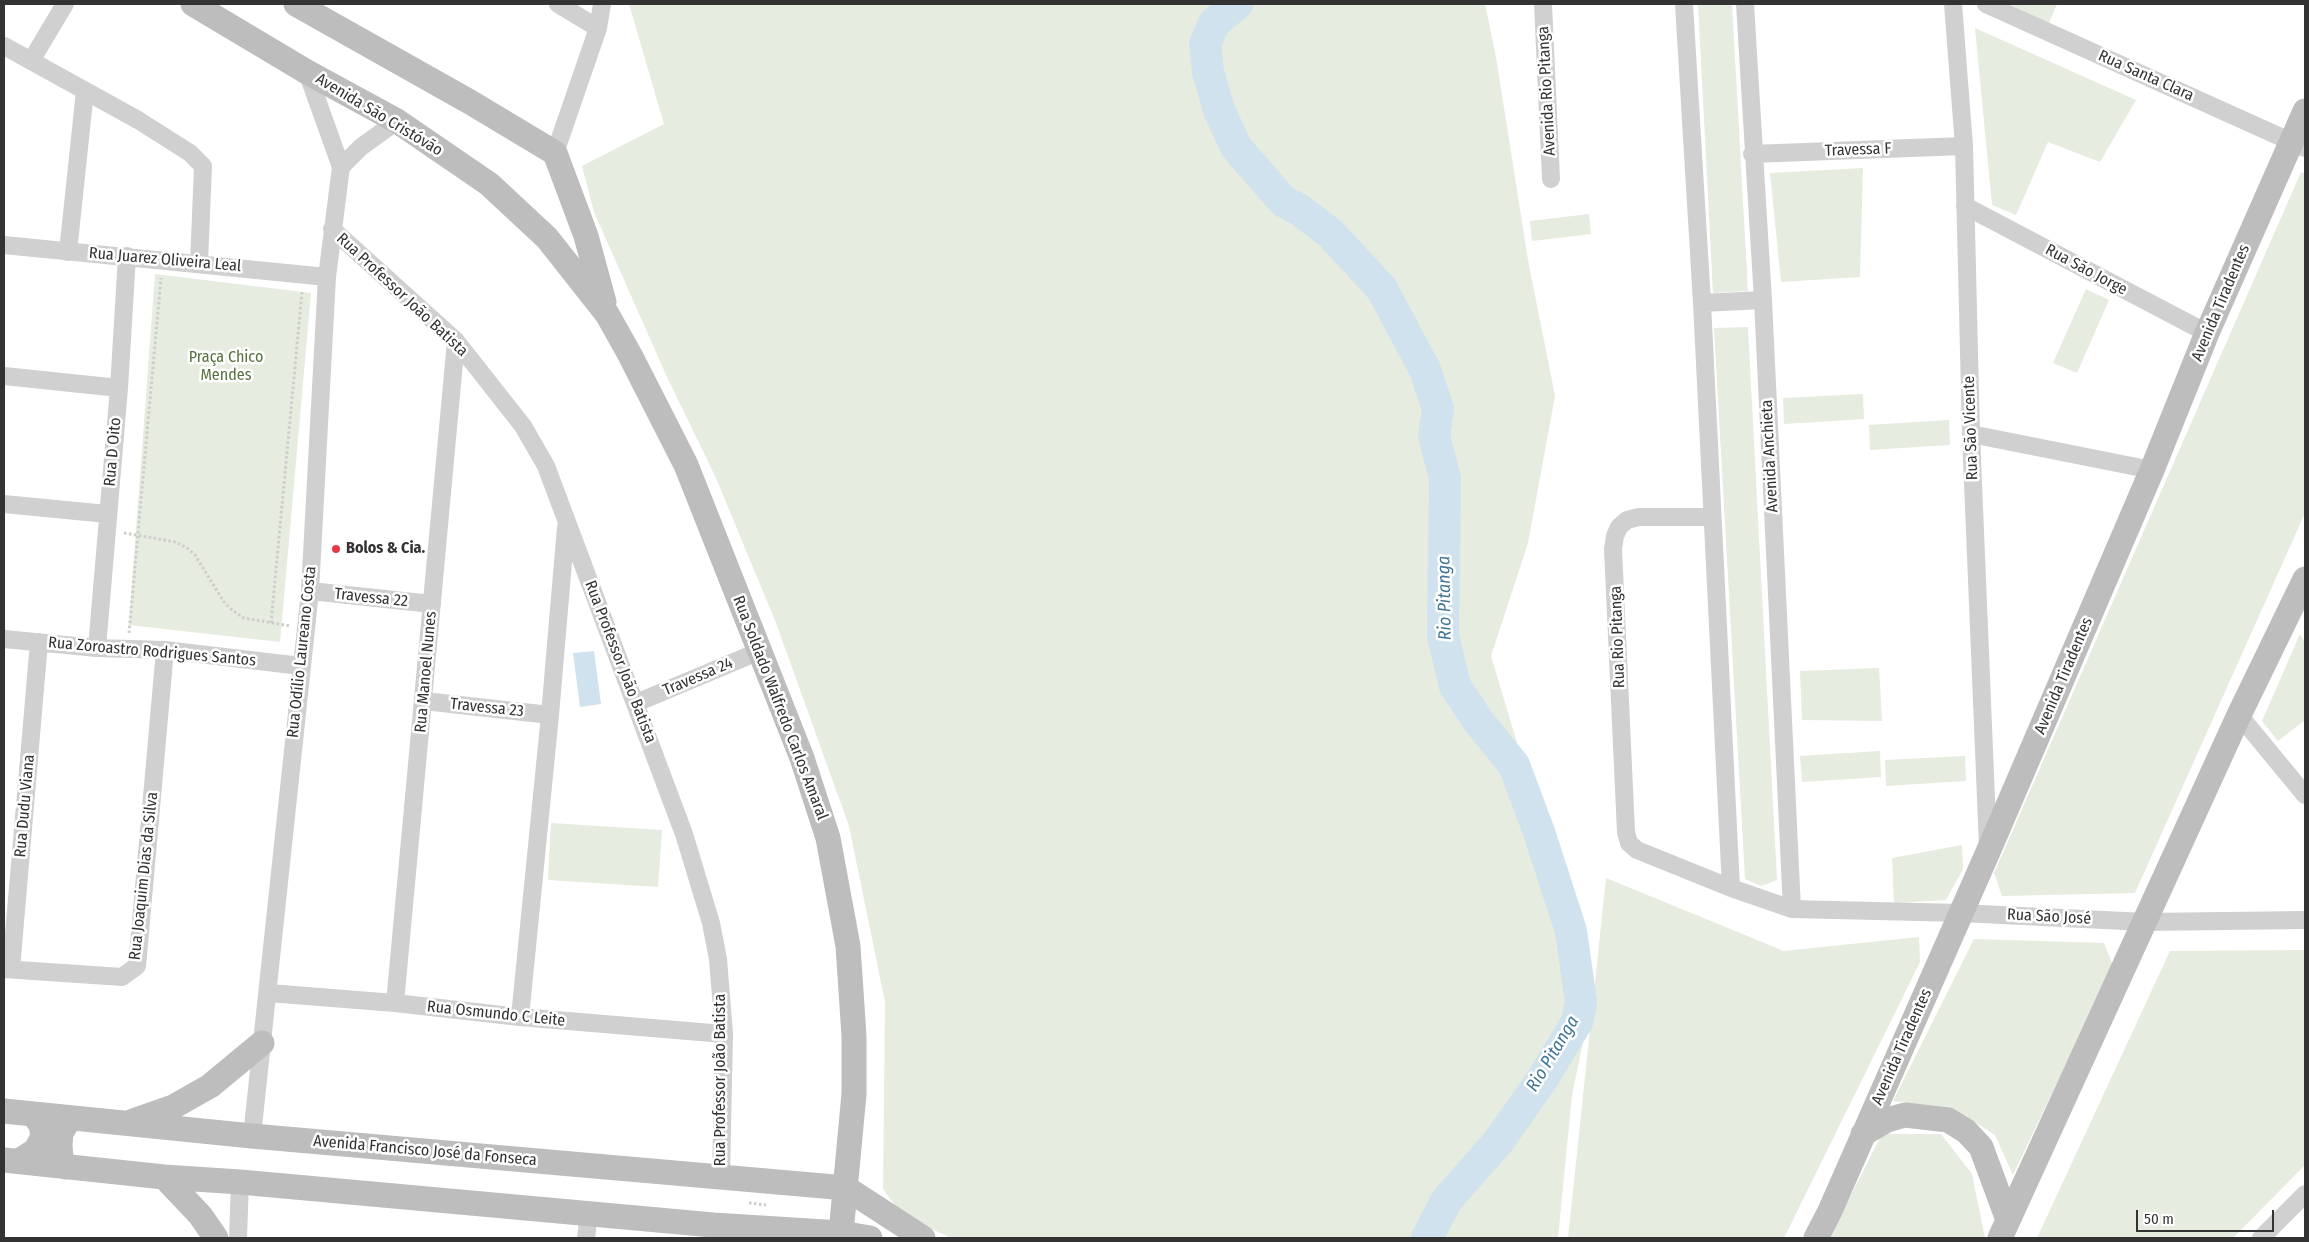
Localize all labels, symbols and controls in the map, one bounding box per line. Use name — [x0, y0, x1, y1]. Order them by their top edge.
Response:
street label: Avenida Rio Pitanga — [1534, 26, 1560, 156]
street label: Rua Santa Clara — [2095, 46, 2197, 106]
street label: Avenida São Cristóvão — [312, 69, 446, 161]
street label: Travessa F — [1824, 139, 1892, 161]
street label: Rua Professor João Batista — [332, 229, 472, 361]
street label: Rua São Jorge — [2042, 240, 2130, 300]
street label: Avenida Tiradentes — [2188, 242, 2254, 364]
street label: Rua Juarez Oliveira Leal — [88, 244, 242, 276]
park label: Praça Chico Mendes — [189, 348, 263, 386]
street label: Rua São Vicente — [1960, 375, 1982, 481]
street label: Avenida Anchieta — [1757, 399, 1783, 513]
street label: Rua D Oito — [100, 417, 126, 487]
place label: Bolos & Cia. — [346, 539, 425, 559]
marker: Bolos & Cia. — [330, 543, 342, 555]
water label: Rio Pitanga — [1433, 555, 1457, 641]
street label: Rua Odílio Laureano Costa — [283, 565, 321, 739]
street label: Rua Professor João Batista — [580, 578, 660, 746]
street label: Travessa 22 — [333, 585, 409, 611]
street label: Rua Rio Pitanga — [1607, 585, 1629, 689]
street label: Rua Soldado Walfredo Carlos Amaral — [728, 593, 832, 823]
street label: Rua Manoel Nunes — [411, 610, 441, 734]
street label: Avenida Tiradentes — [2031, 615, 2097, 737]
street label: Rua Zoroastro Rodrigues Santos — [47, 633, 257, 671]
street label: Travessa 24 — [660, 654, 736, 700]
street label: Travessa 23 — [449, 695, 525, 721]
street label: Rua Dudu Viana — [11, 754, 39, 858]
street label: Rua Joaquim Dias da Silva — [126, 791, 162, 961]
street label: Rua São José — [2006, 905, 2092, 929]
street label: Avenida Tiradentes — [1868, 986, 1936, 1108]
street label: Rua Professor João Batista — [711, 994, 731, 1166]
street label: Rua Osmundo C Leite — [426, 997, 566, 1031]
water label: Rio Pitanga — [1522, 1012, 1584, 1096]
street label: Avenida Francisco José da Fonseca — [312, 1132, 538, 1170]
scale bar — [2139, 1200, 2276, 1232]
text: 50 m — [2144, 1210, 2174, 1228]

